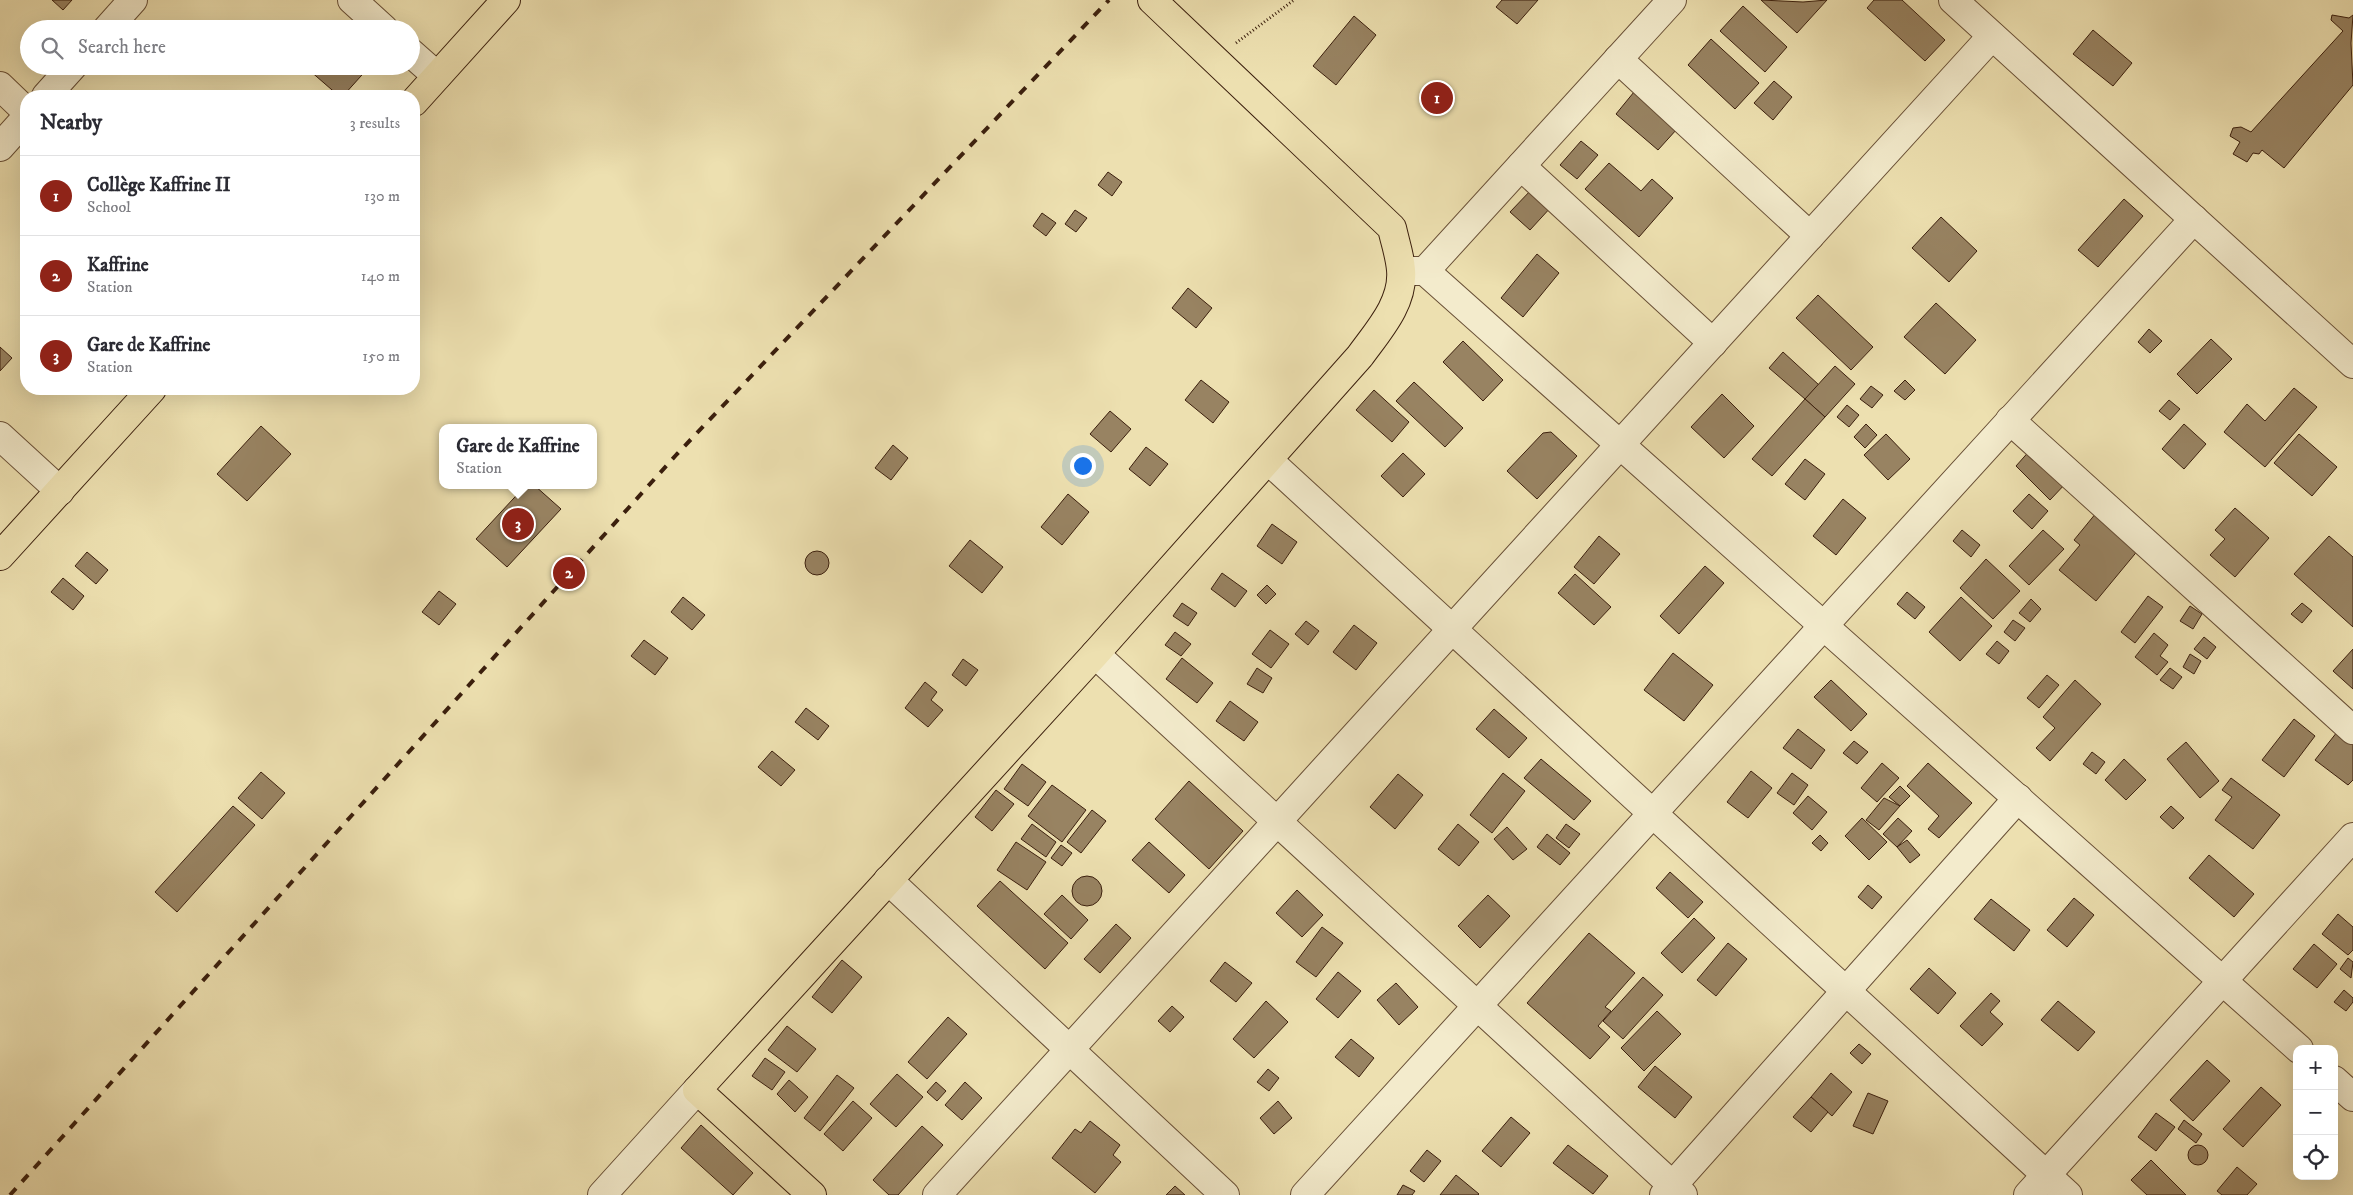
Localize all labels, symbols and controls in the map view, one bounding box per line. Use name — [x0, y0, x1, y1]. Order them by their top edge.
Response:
search box — [20, 20, 420, 75]
icon: search — [38, 34, 66, 62]
text: Search here — [78, 36, 166, 59]
pin: 1 — [1421, 79, 1453, 117]
text: Nearby — [40, 110, 102, 136]
text: 3 results — [350, 113, 400, 133]
text: Collège Kaffrine II — [87, 174, 231, 197]
text: 1 — [53, 186, 59, 206]
text: 130 m — [364, 186, 400, 206]
text: School — [87, 197, 131, 217]
text: Kaffrine — [87, 254, 149, 277]
text: 2 — [52, 266, 60, 286]
text: 140 m — [361, 266, 400, 286]
text: Station — [87, 277, 133, 297]
text: Gare de Kaffrine — [87, 334, 211, 357]
text: 3 — [53, 346, 59, 366]
text: 150 m — [362, 346, 400, 366]
text: Station — [87, 357, 133, 377]
popup — [439, 424, 597, 489]
text: Gare de Kaffrine — [456, 435, 580, 458]
your location — [1070, 453, 1096, 479]
text: Station — [456, 458, 502, 478]
pin: 3 — [502, 505, 534, 543]
pin: 2 — [553, 554, 585, 592]
map controls — [2293, 1045, 2338, 1180]
button: + — [2293, 1045, 2338, 1090]
button: − — [2293, 1090, 2338, 1135]
button: locate — [2293, 1135, 2338, 1180]

